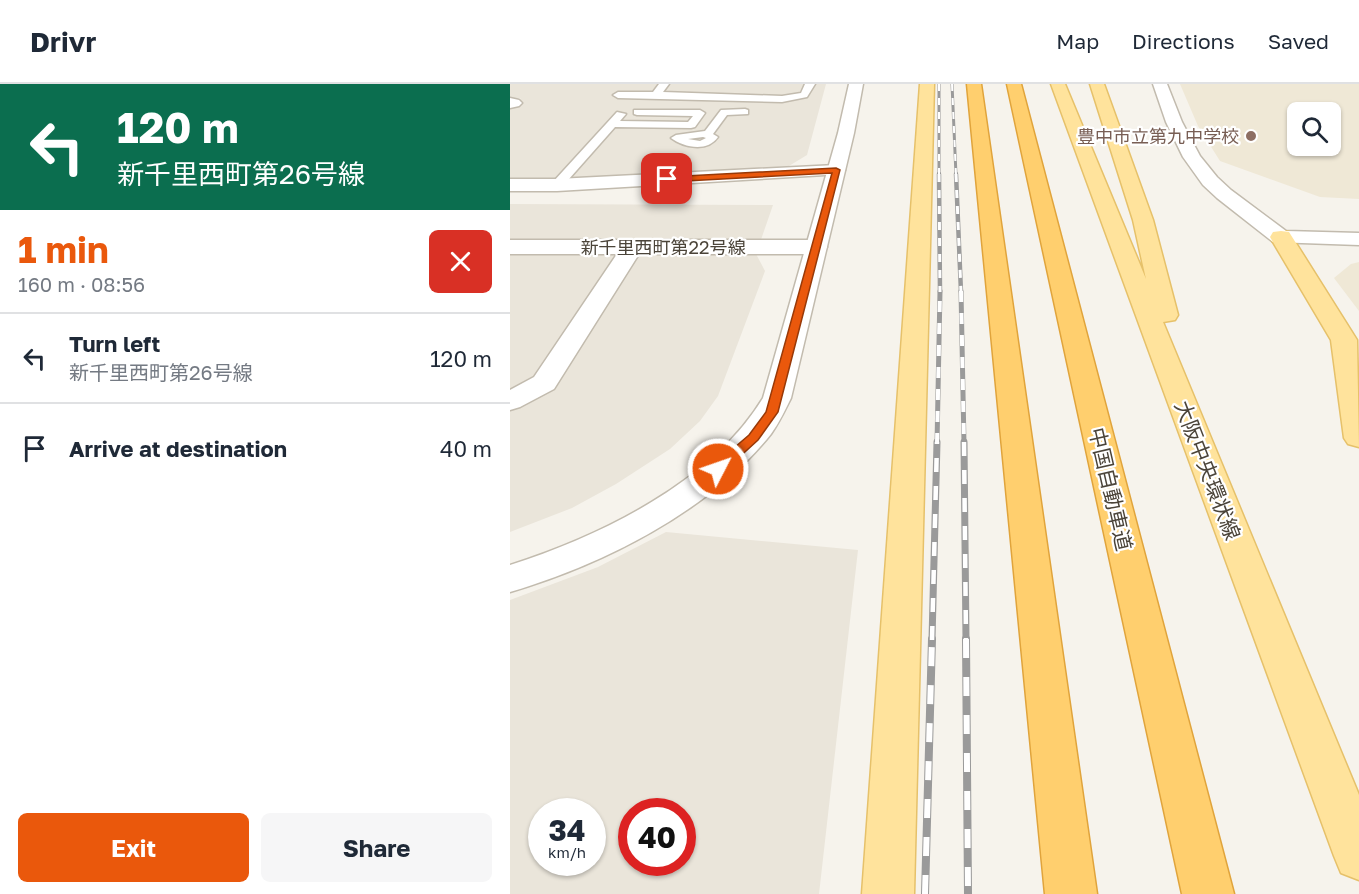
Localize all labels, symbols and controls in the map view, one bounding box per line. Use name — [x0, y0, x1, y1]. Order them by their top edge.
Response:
text: Drivr — [30, 25, 96, 58]
text: Map — [1056, 28, 1099, 54]
text: Directions — [1132, 28, 1235, 54]
text: Saved — [1268, 28, 1329, 54]
text: 120 m — [117, 102, 239, 152]
map controls — [1287, 102, 1341, 156]
button: search — [1287, 102, 1341, 156]
icon: left — [18, 108, 96, 186]
place label: 豊中市立第九中学校 — [1077, 125, 1239, 147]
marker: 豊中市立第九中学校 — [1244, 129, 1258, 143]
pin — [641, 153, 692, 204]
text: 新千里西町第26号線 — [117, 158, 365, 190]
icon: arrive — [650, 162, 683, 195]
text: 1 min — [18, 228, 109, 271]
button: close — [429, 230, 492, 293]
street label: 新千里西町第22号線 — [581, 236, 745, 258]
text: 160 m · 08:56 — [18, 272, 145, 296]
text: Turn left — [69, 330, 160, 357]
icon: left — [18, 342, 51, 375]
text: 120 m — [430, 345, 492, 372]
text: 新千里西町第26号線 — [69, 360, 253, 384]
street label: 大阪中央環状線 — [1170, 397, 1246, 543]
street label: 中国自動車道 — [1084, 425, 1138, 553]
icon: arrive — [18, 432, 51, 465]
text: Arrive at destination — [69, 435, 287, 462]
text: 40 m — [440, 435, 492, 462]
position arrow — [686, 437, 750, 501]
speed limit sign: 40 — [618, 798, 696, 876]
text: 34 — [548, 812, 586, 848]
button: Exit — [18, 813, 249, 882]
button: Share — [261, 813, 492, 882]
text: km/h — [548, 843, 586, 861]

